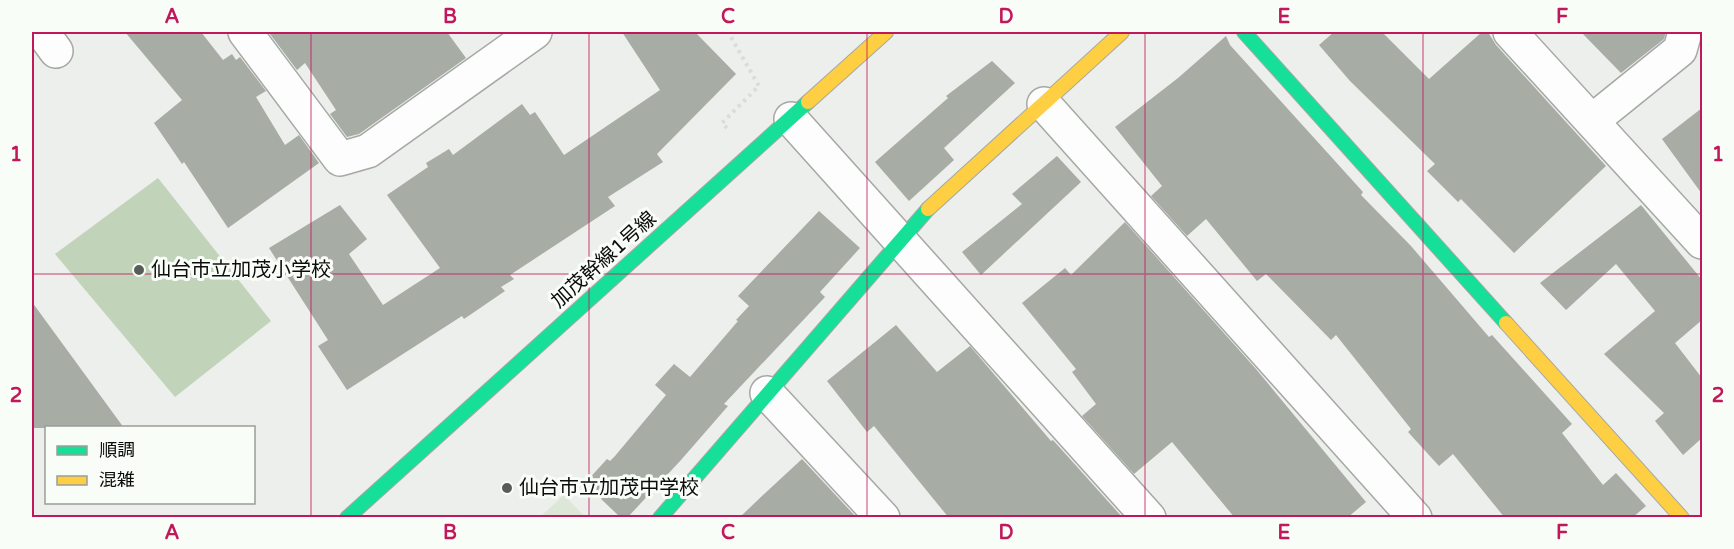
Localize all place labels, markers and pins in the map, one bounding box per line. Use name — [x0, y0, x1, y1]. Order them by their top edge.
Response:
place label: 仙台市立加茂小学校 — [151, 258, 331, 282]
marker: 仙台市立加茂小学校 — [132, 263, 146, 277]
place label: 仙台市立加茂中学校 — [519, 476, 699, 500]
marker: 仙台市立加茂中学校 — [500, 481, 514, 495]

